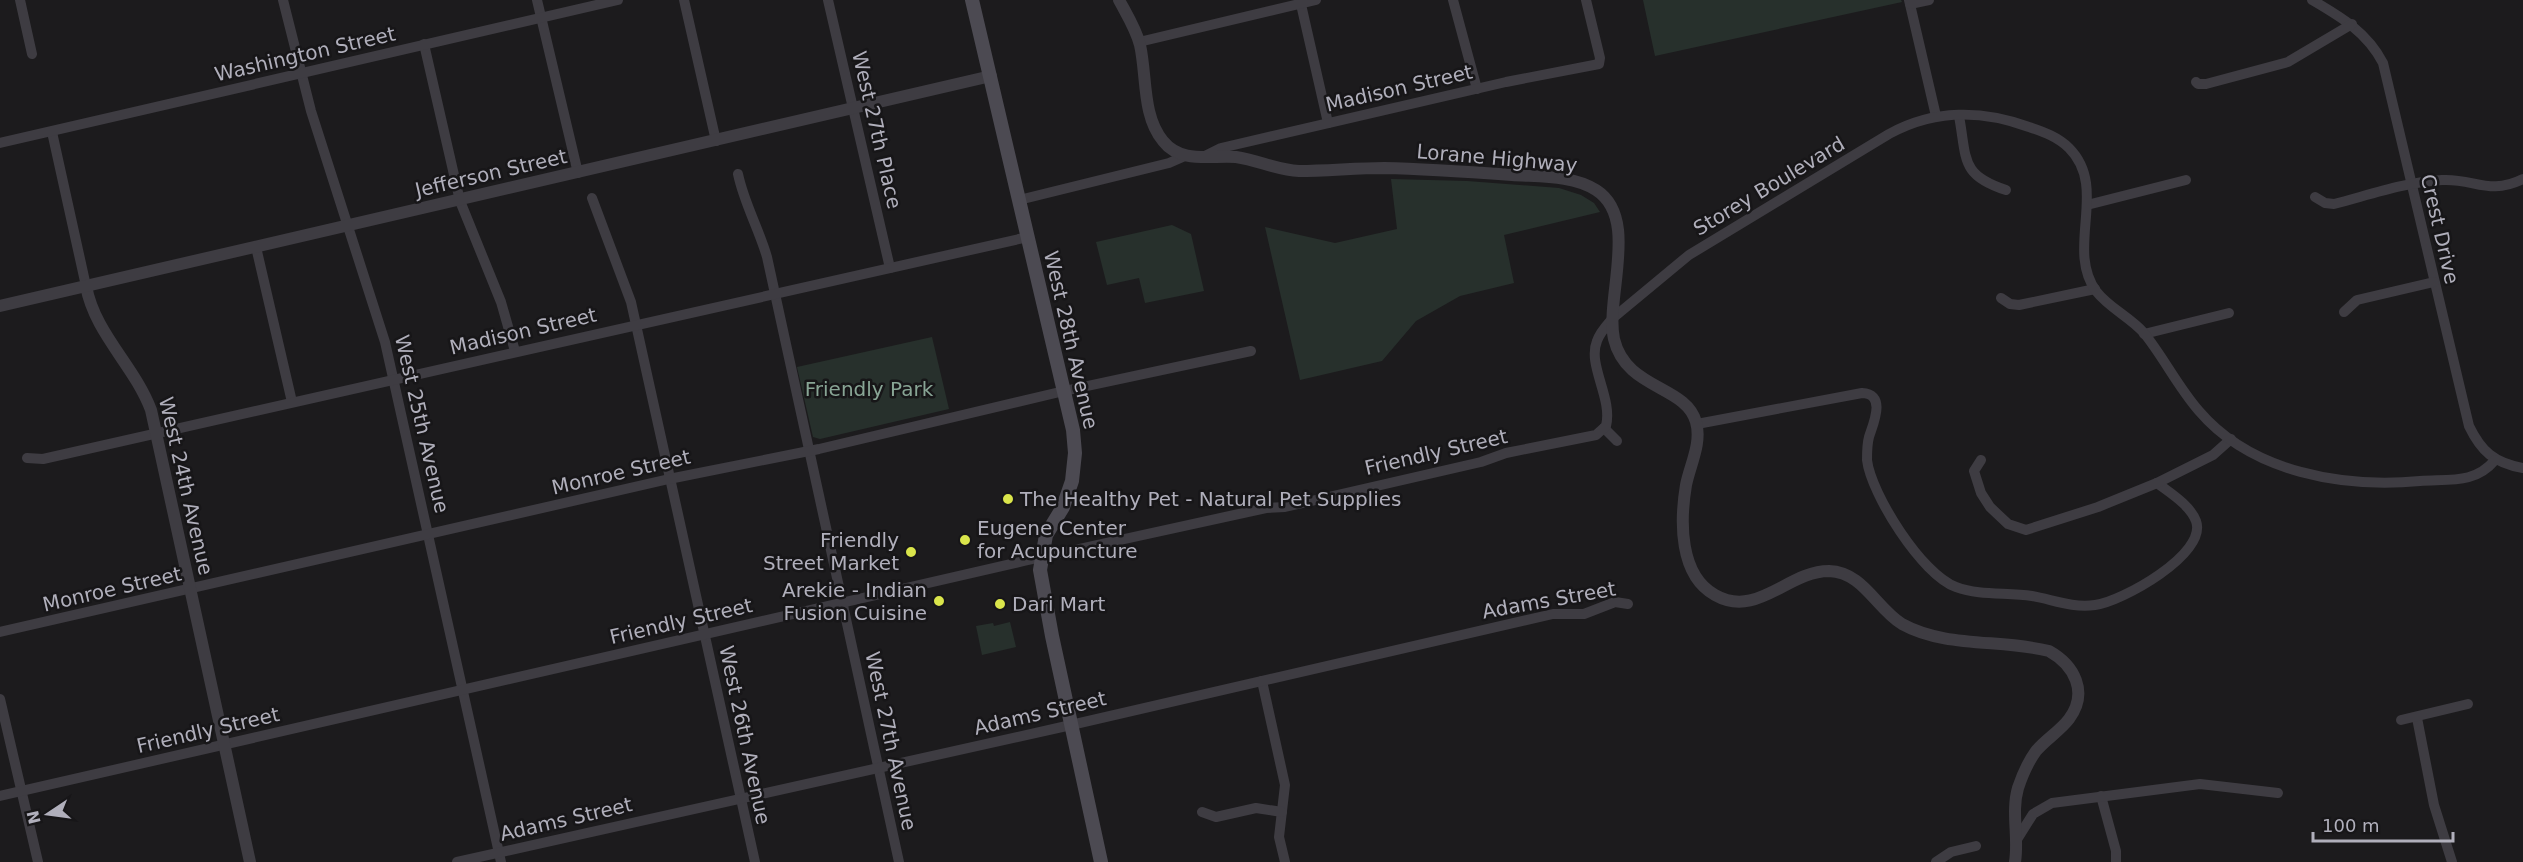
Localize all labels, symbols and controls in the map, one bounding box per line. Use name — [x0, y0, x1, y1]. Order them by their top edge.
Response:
street label: Washington Street — [212, 22, 398, 86]
street label: West 27th Place — [847, 49, 907, 211]
street label: Madison Street — [1323, 59, 1475, 117]
street label: Storey Boulevard — [1689, 131, 1849, 241]
street label: Lorane Highway — [1416, 139, 1579, 177]
street label: Jefferson Street — [411, 144, 569, 203]
street label: Crest Drive — [2416, 172, 2464, 286]
street label: West 28th Avenue — [1039, 249, 1103, 431]
street label: Madison Street — [447, 302, 599, 360]
street label: West 25th Avenue — [390, 333, 454, 515]
park label: Friendly Park — [805, 377, 934, 401]
street label: West 24th Avenue — [154, 395, 218, 577]
street label: Friendly Street — [1362, 424, 1510, 480]
street label: Monroe Street — [549, 444, 693, 500]
place label: The Healthy Pet - Natural Pet Supplies — [1019, 487, 1401, 511]
marker: The Healthy Pet - Natural Pet Supplies — [1001, 492, 1015, 506]
place label: Eugene Center for Acupuncture — [977, 516, 1138, 563]
place label: Friendly Street Market — [763, 528, 899, 575]
marker: Eugene Center for Acupuncture — [958, 533, 972, 547]
marker: Friendly Street Market — [904, 545, 918, 559]
street label: Monroe Street — [40, 561, 184, 617]
street label: Adams Street — [1480, 576, 1618, 624]
place label: Arekie - Indian Fusion Cuisine — [782, 578, 927, 625]
place label: Dari Mart — [1012, 592, 1106, 616]
street label: Friendly Street — [607, 593, 755, 649]
marker: Arekie - Indian Fusion Cuisine — [932, 594, 946, 608]
marker: Dari Mart — [993, 597, 1007, 611]
street label: West 26th Avenue — [714, 643, 776, 827]
street label: West 27th Avenue — [860, 649, 922, 833]
street label: Adams Street — [971, 686, 1109, 740]
street label: Friendly Street — [134, 702, 282, 758]
north arrow — [18, 784, 78, 844]
street label: Adams Street — [497, 792, 635, 846]
scale bar — [2313, 805, 2452, 843]
text: N — [23, 809, 45, 826]
text: 100 m — [2322, 815, 2380, 836]

